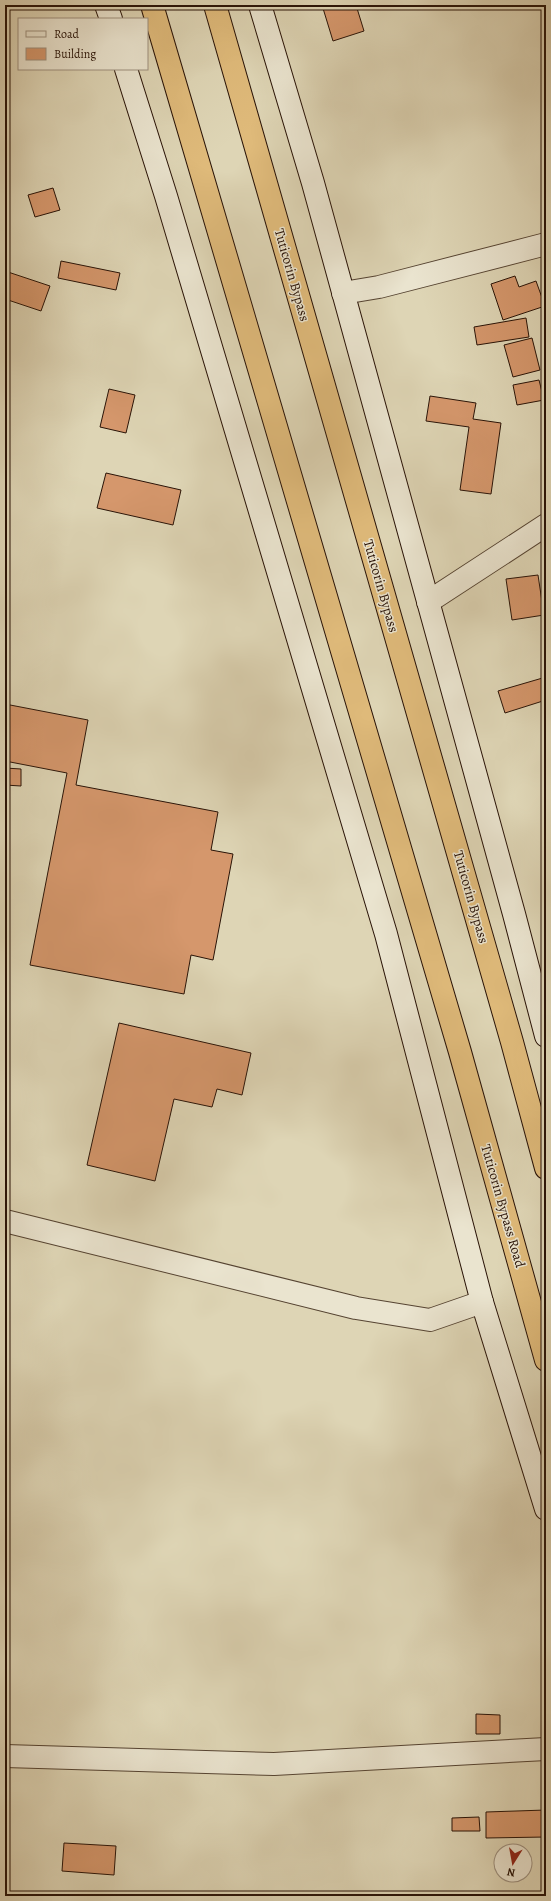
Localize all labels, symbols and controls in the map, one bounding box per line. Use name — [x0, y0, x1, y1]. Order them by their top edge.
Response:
legend — [18, 18, 148, 70]
text: Road — [54, 26, 80, 42]
text: Building — [54, 46, 96, 62]
street label: Tuticorin Bypass — [270, 227, 314, 323]
street label: Tuticorin Bypass — [359, 538, 403, 634]
street label: Tuticorin Bypass — [449, 849, 493, 945]
street label: Tuticorin Bypass Road — [476, 1142, 530, 1270]
north arrow — [493, 1843, 533, 1883]
text: N — [506, 1864, 517, 1880]

